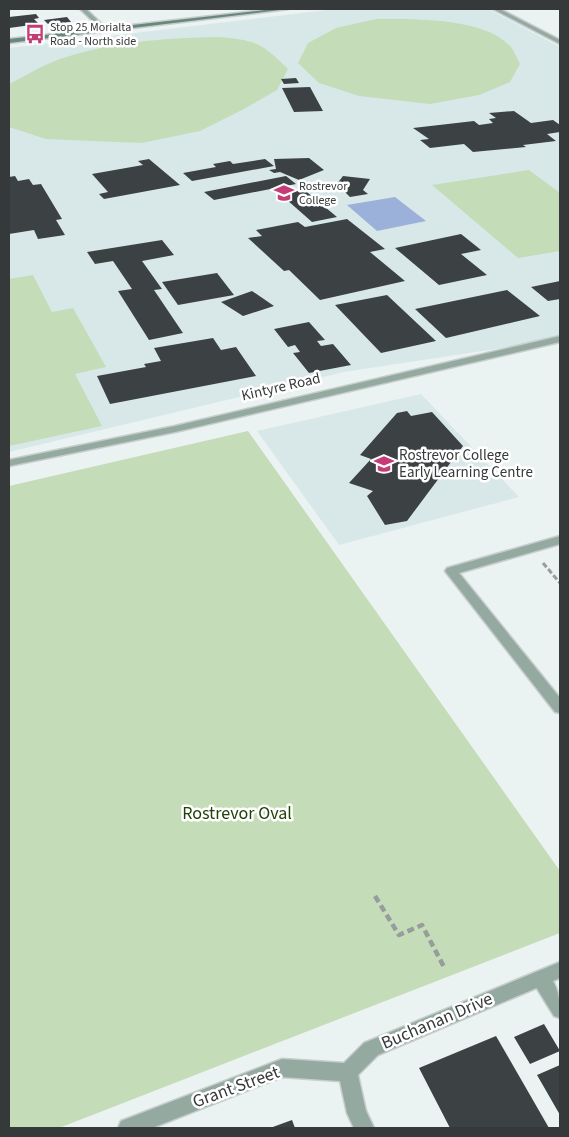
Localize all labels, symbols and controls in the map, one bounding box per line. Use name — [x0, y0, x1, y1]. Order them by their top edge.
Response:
place label: Stop 25 Morialta Road - North side — [50, 19, 136, 50]
bus stop icon: Stop 25 Morialta Road - North side — [24, 23, 46, 45]
place label: Rostrevor College — [299, 178, 348, 209]
school or university icon: Rostrevor College — [273, 182, 295, 204]
street label: Kintyre Road — [239, 368, 323, 406]
place label: Rostrevor College Early Learning Centre — [399, 445, 533, 483]
school or university icon: Rostrevor College Early Learning Centre — [373, 453, 395, 475]
park label: Rostrevor Oval — [182, 801, 292, 826]
street label: Buchanan Drive — [377, 986, 497, 1056]
street label: Grant Street — [189, 1060, 283, 1114]

